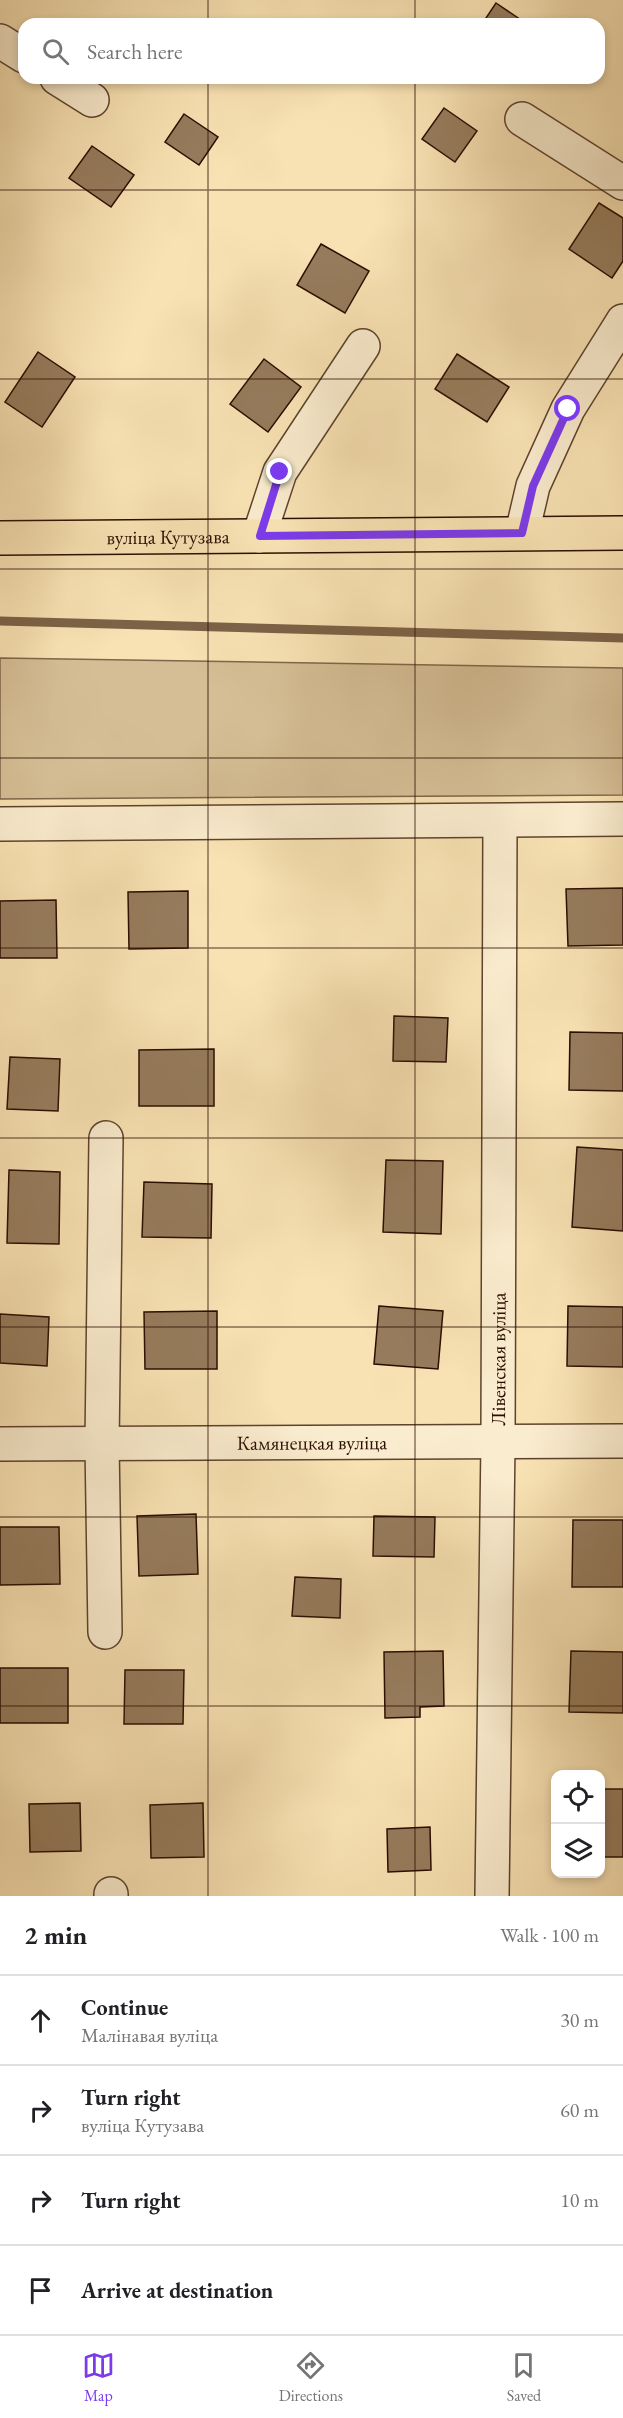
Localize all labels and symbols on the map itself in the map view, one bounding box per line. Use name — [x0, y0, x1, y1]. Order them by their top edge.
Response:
route start — [554, 395, 580, 421]
route end — [266, 458, 292, 484]
street label: вуліца Кутузава — [106, 523, 230, 550]
street label: Лівенская вуліца — [485, 1292, 511, 1426]
street label: Камянецкая вуліца — [237, 1429, 387, 1456]

